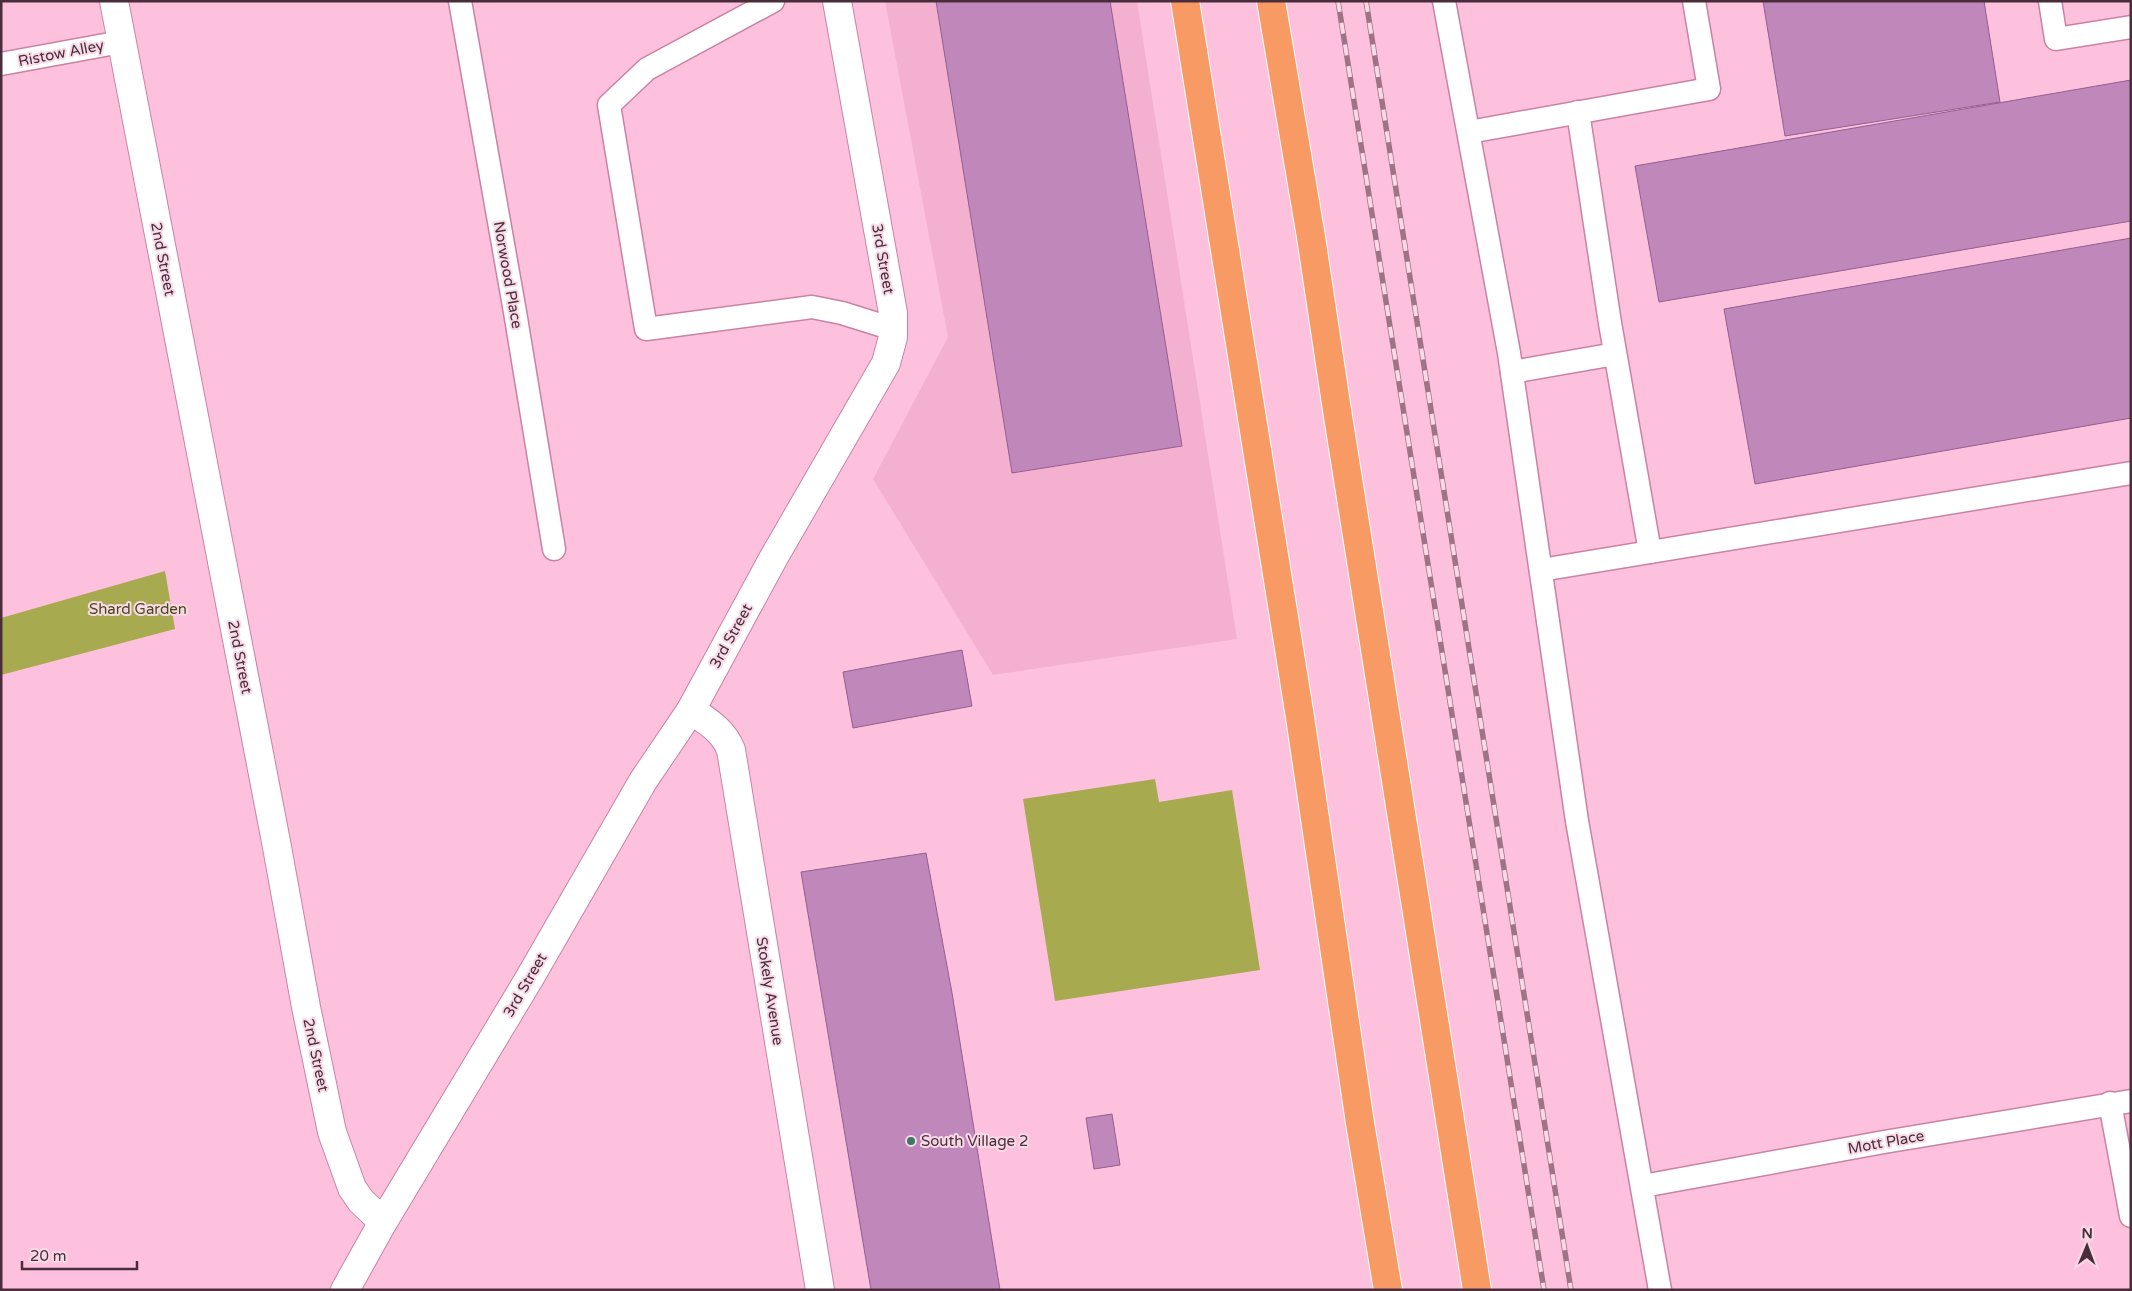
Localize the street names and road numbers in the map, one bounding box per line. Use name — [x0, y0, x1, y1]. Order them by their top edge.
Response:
street label: Ristow Alley — [17, 36, 105, 70]
street label: Norwood Place — [490, 220, 526, 330]
street label: 2nd Street — [147, 221, 179, 298]
street label: 3rd Street — [868, 222, 898, 296]
street label: 3rd Street — [706, 600, 756, 671]
street label: 2nd Street — [224, 619, 256, 696]
street label: Stokely Avenue — [753, 935, 787, 1047]
street label: 3rd Street — [499, 949, 551, 1020]
street label: 2nd Street — [299, 1017, 333, 1094]
street label: Mott Place — [1846, 1126, 1926, 1158]

